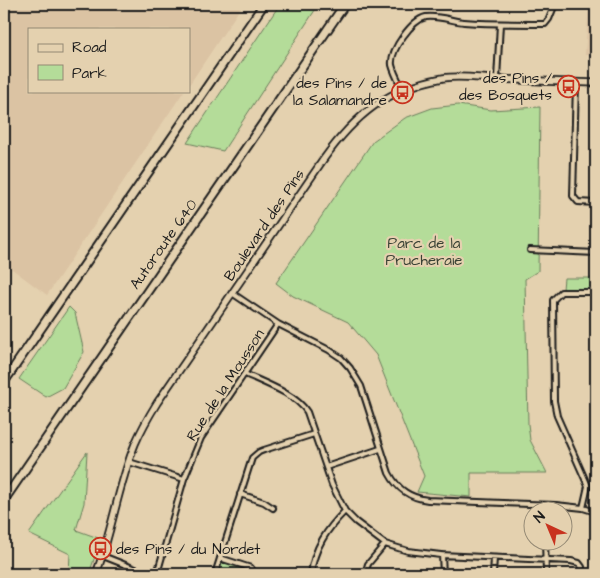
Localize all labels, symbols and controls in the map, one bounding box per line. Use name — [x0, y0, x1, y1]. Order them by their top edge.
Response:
legend — [28, 28, 190, 92]
text: Road — [72, 37, 107, 58]
text: Park — [72, 63, 107, 84]
place label: des Pins / des Bosquets — [459, 68, 552, 106]
place label: des Pins / de la Salamandre — [293, 73, 387, 111]
bus stop icon: des Pins / des Bosquets — [556, 75, 580, 99]
bus stop icon: des Pins / de la Salamandre — [391, 80, 415, 104]
street label: Boulevard des Pins — [219, 165, 310, 285]
street label: Autoroute 640 — [125, 195, 203, 293]
park label: Parc de la Prucheraie — [386, 233, 462, 271]
street label: Rue de la Mousson — [181, 325, 270, 445]
north arrow — [522, 500, 572, 550]
text: N — [530, 507, 550, 528]
bus stop icon: des Pins / du Nordet — [88, 537, 112, 561]
place label: des Pins / du Nordet — [116, 539, 260, 560]

